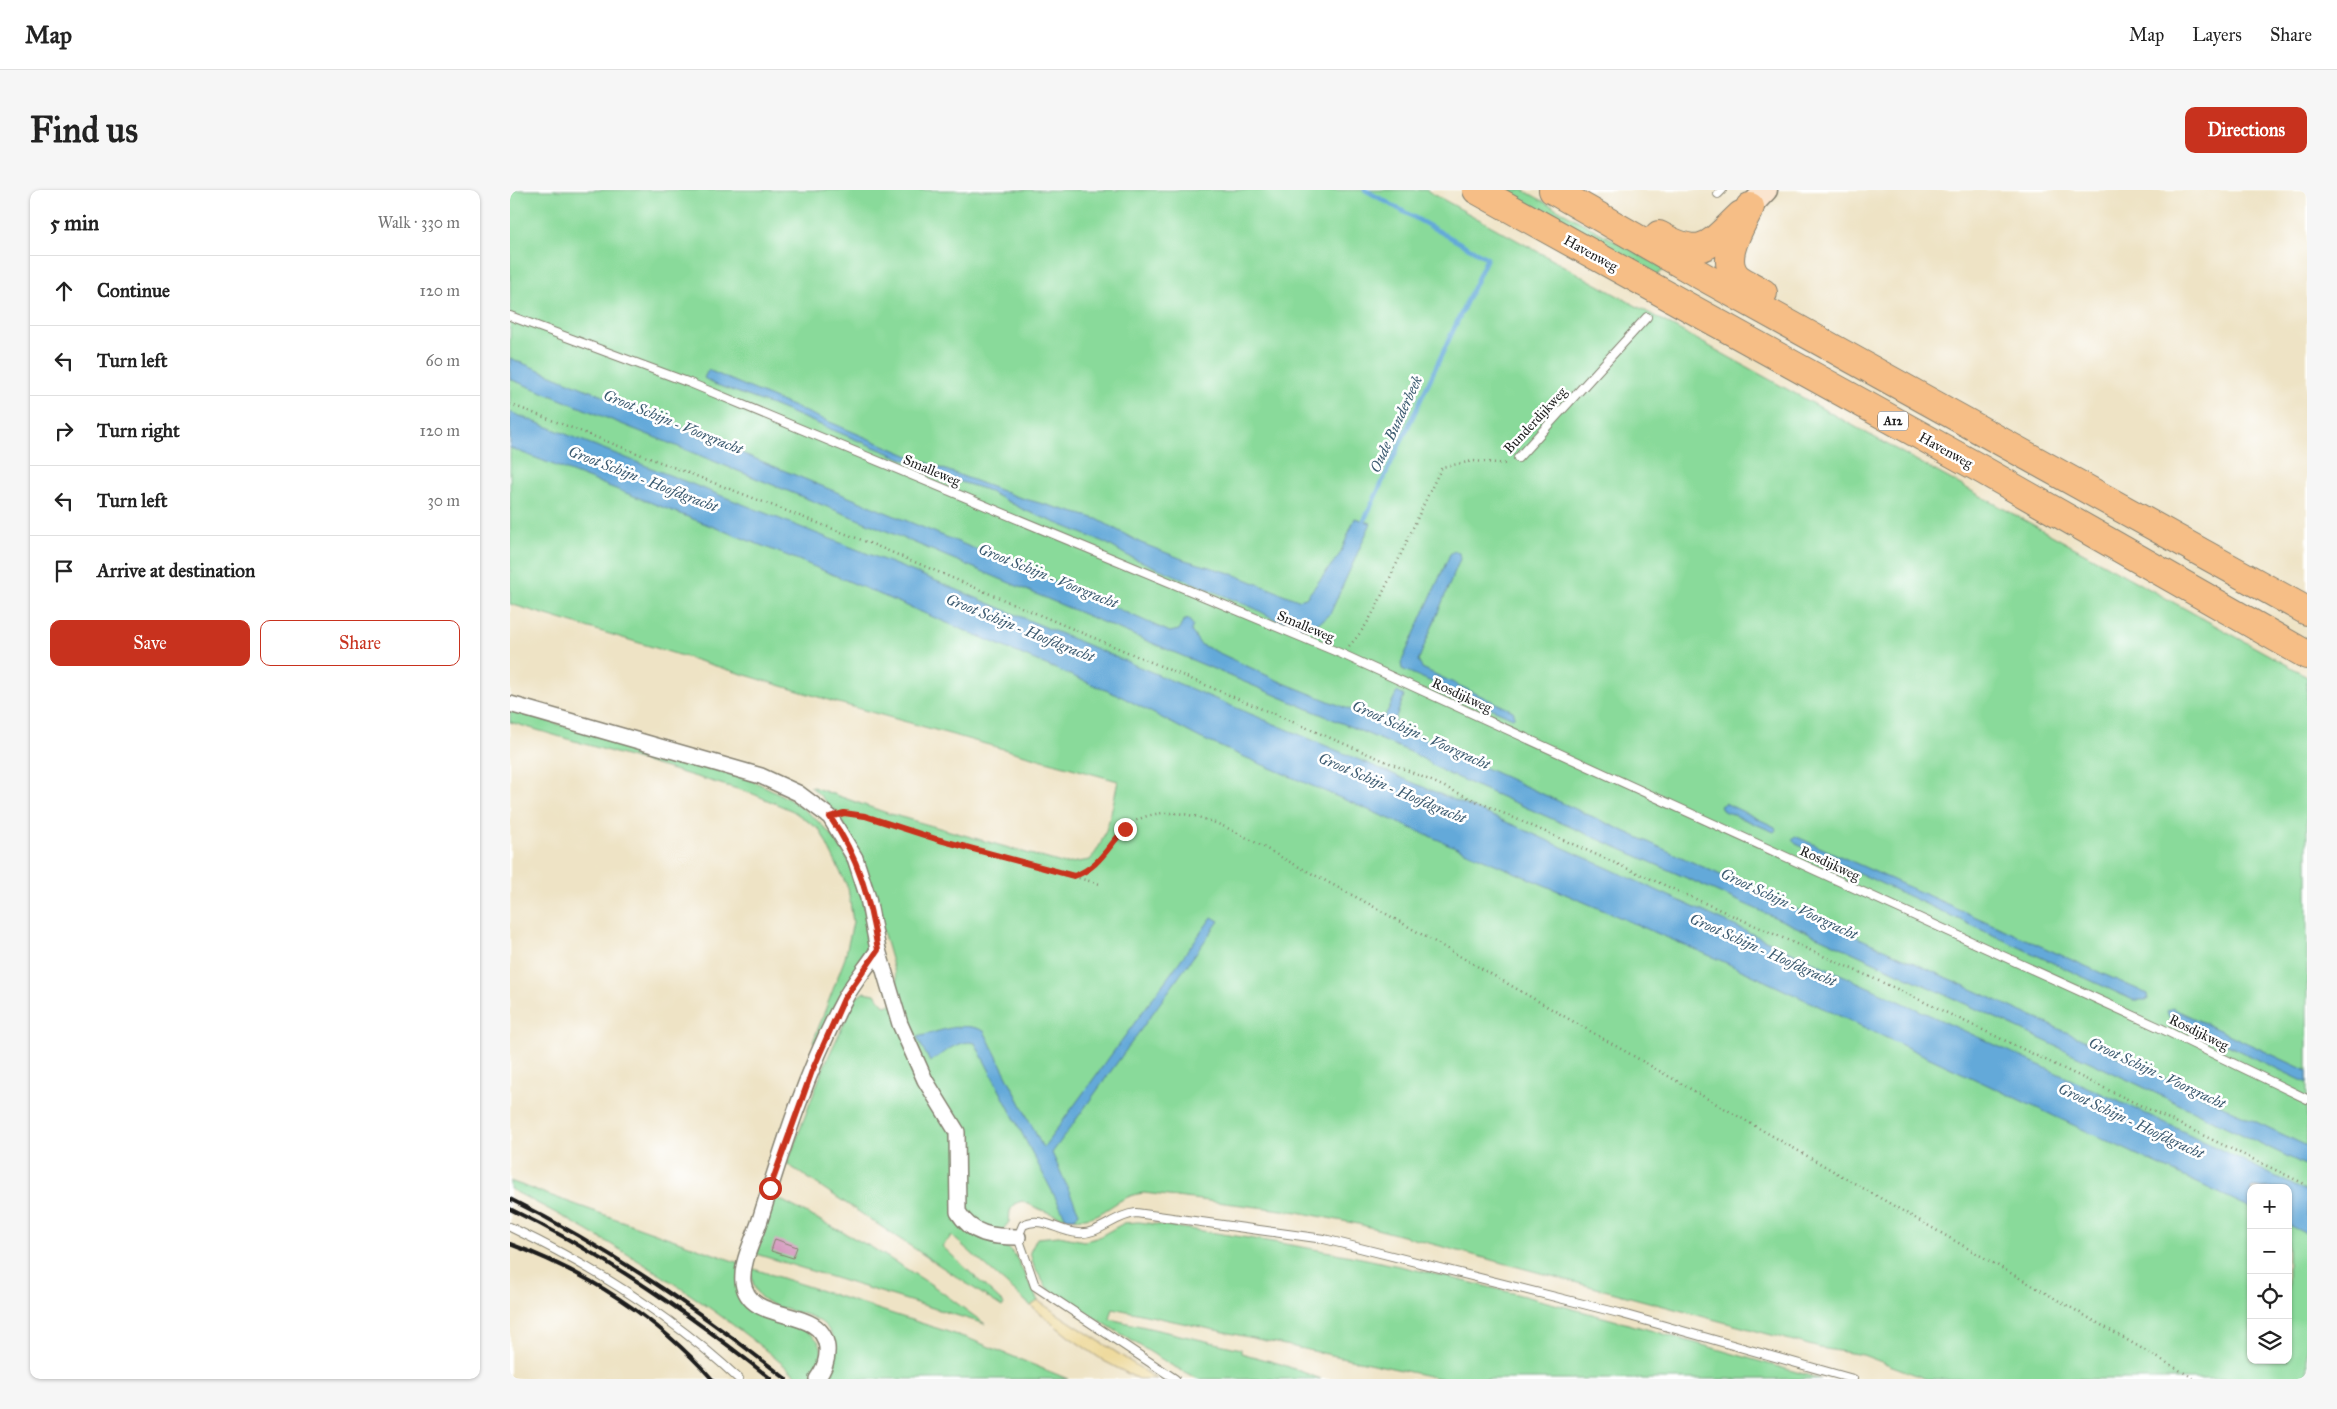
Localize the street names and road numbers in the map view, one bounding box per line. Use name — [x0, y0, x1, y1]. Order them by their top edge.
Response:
street label: Havenweg — [1561, 232, 1621, 275]
street label: Bunderdijkweg — [1500, 383, 1571, 457]
road number: A12 — [1878, 412, 1908, 430]
street label: Havenweg — [1916, 429, 1976, 472]
street label: Smalleweg — [901, 451, 963, 490]
street label: Smalleweg — [1275, 607, 1337, 646]
street label: Rosdijkweg — [1429, 674, 1495, 717]
street label: Rosdijkweg — [1797, 842, 1863, 885]
street label: Rosdijkweg — [2166, 1011, 2232, 1054]

